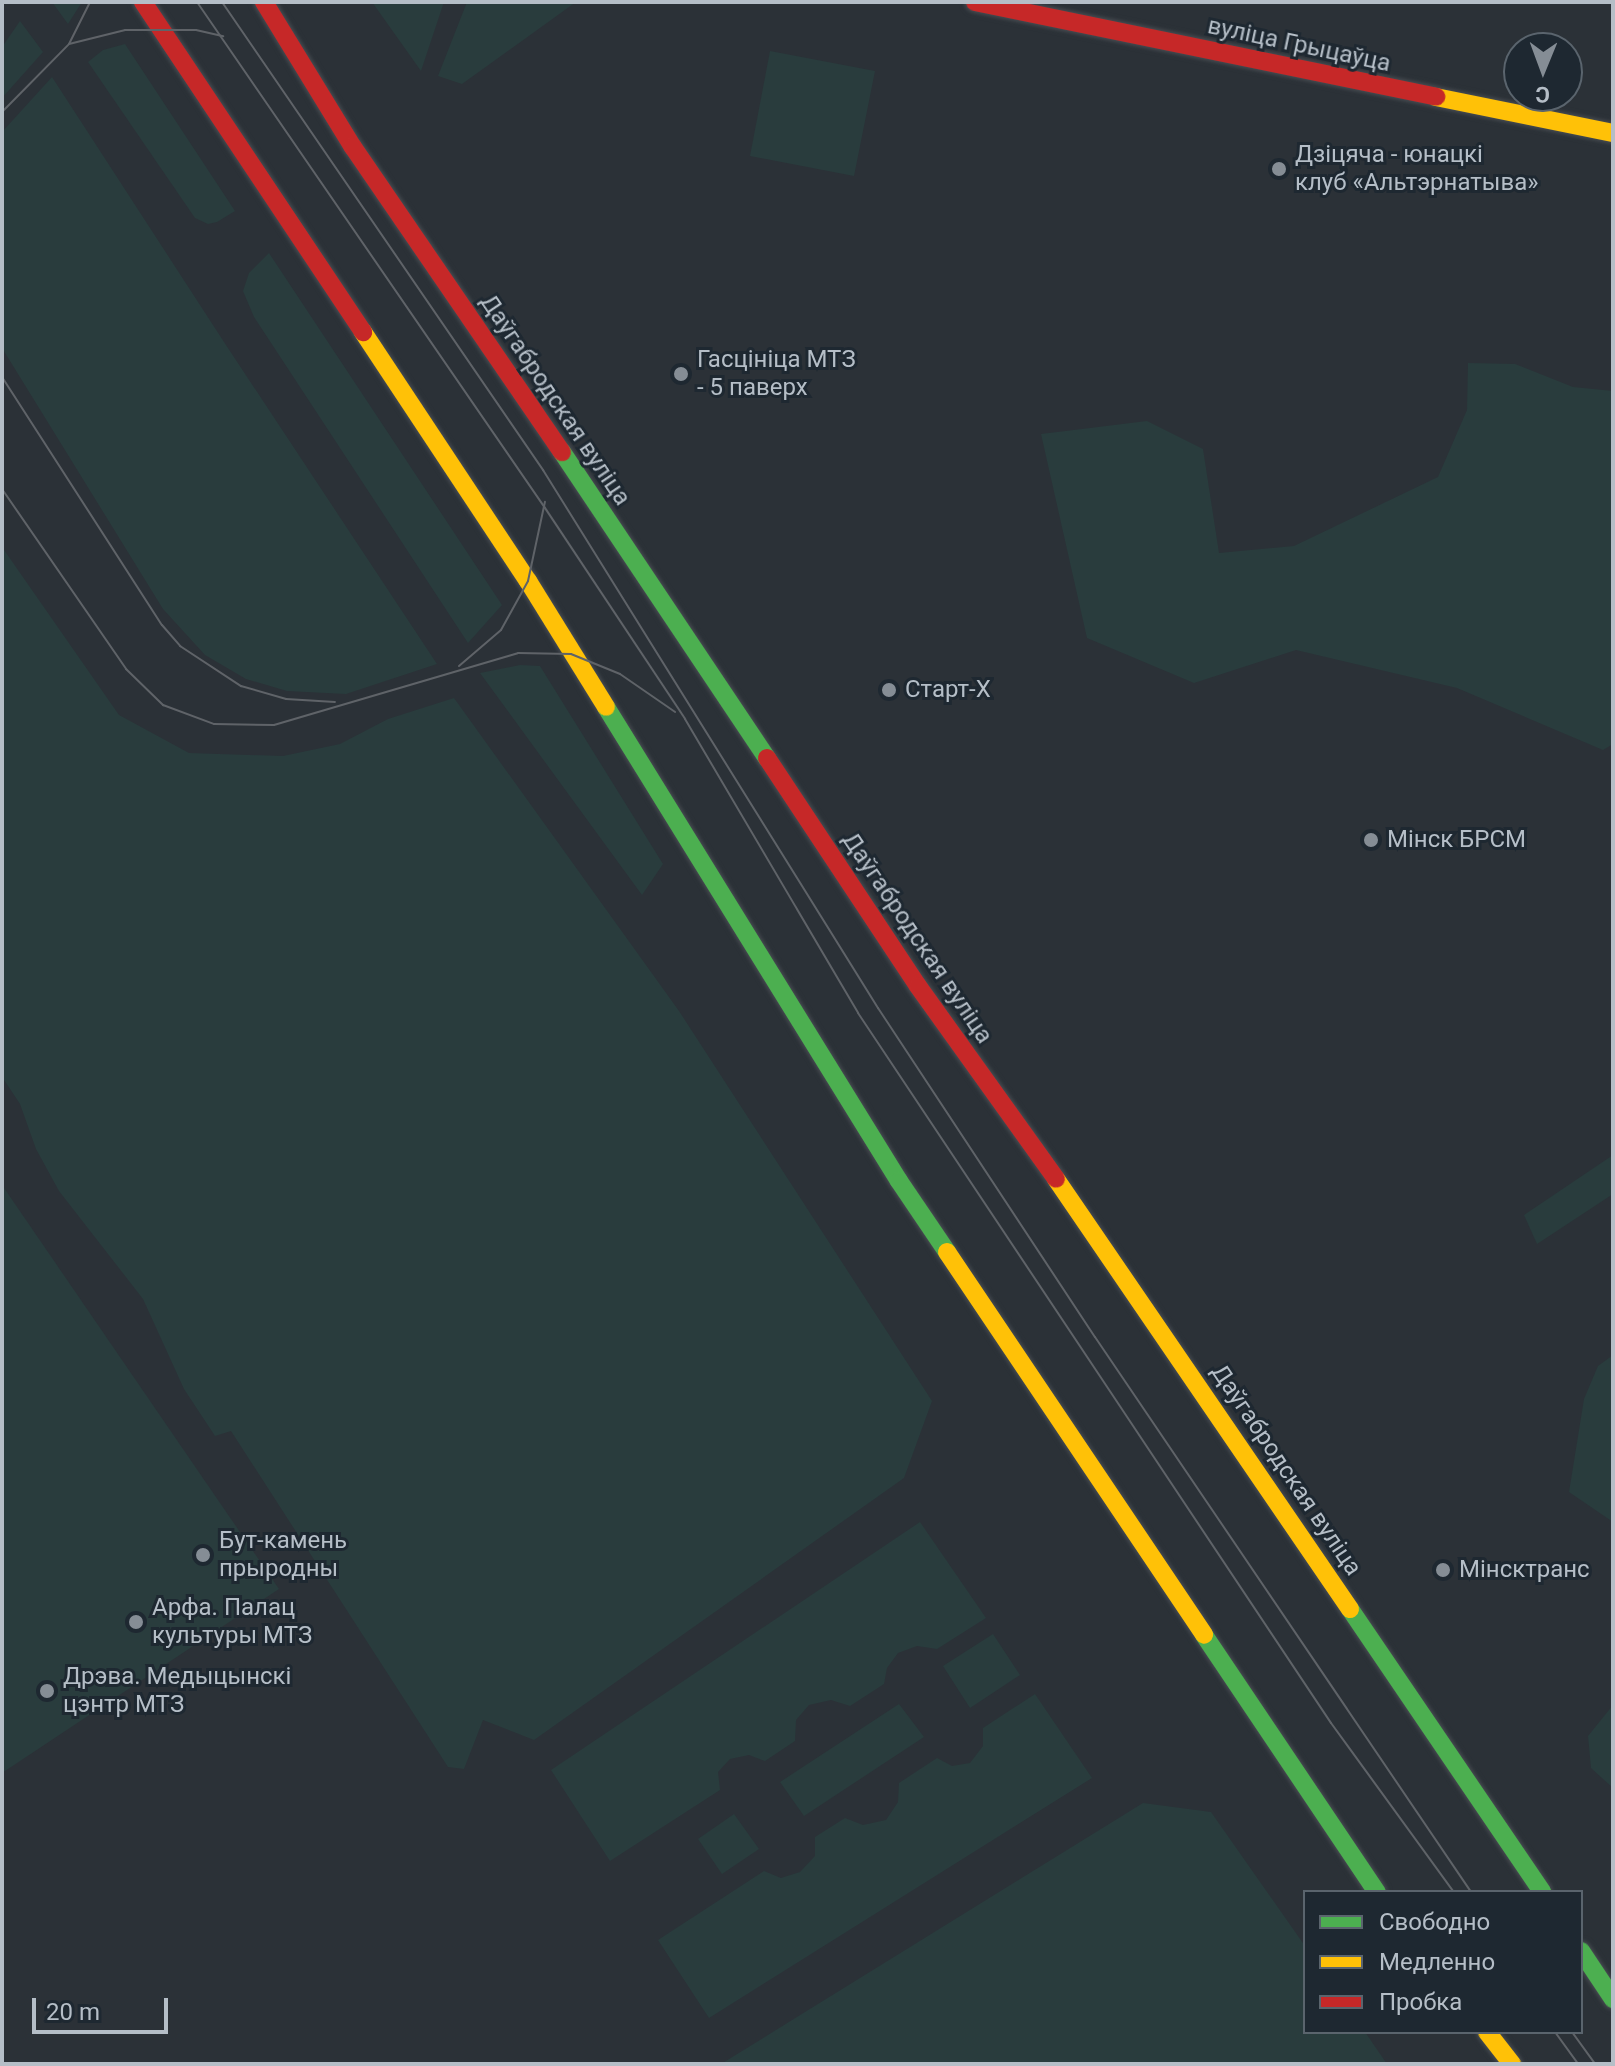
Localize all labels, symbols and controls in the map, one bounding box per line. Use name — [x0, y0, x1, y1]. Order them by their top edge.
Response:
street label: вуліца Грыцаўца — [1205, 12, 1393, 78]
north arrow — [1503, 32, 1583, 112]
text: С — [1535, 82, 1550, 107]
place label: Дзіцяча - юнацкі клуб «Альтэрнатыва» — [1295, 141, 1538, 197]
marker: Дзіцяча - юнацкі клуб «Альтэрнатыва» — [1270, 160, 1288, 178]
street label: Даўгабродская вуліца — [474, 289, 636, 511]
place label: Гасцініца МТЗ - 5 паверх — [697, 346, 856, 402]
marker: Гасцініца МТЗ - 5 паверх — [672, 365, 690, 383]
place label: Старт-X — [905, 676, 991, 704]
marker: Старт-X — [880, 681, 898, 699]
place label: Мінск БРСМ — [1387, 826, 1526, 854]
street label: Даўгабродская вуліца — [836, 827, 998, 1049]
marker: Мінск БРСМ — [1362, 831, 1380, 849]
street label: Даўгабродская вуліца — [1205, 1359, 1367, 1581]
place label: Бут-камень прыродны — [219, 1527, 347, 1583]
marker: Бут-камень прыродны — [194, 1546, 212, 1564]
place label: Мінсктранс — [1459, 1556, 1590, 1584]
marker: Мінсктранс — [1434, 1561, 1452, 1579]
place label: Арфа. Палац культуры МТЗ — [152, 1594, 312, 1650]
marker: Арфа. Палац культуры МТЗ — [127, 1613, 145, 1631]
place label: Дрэва. Медыцынскі цэнтр МТЗ — [63, 1663, 291, 1719]
marker: Дрэва. Медыцынскі цэнтр МТЗ — [38, 1682, 56, 1700]
legend — [1303, 1890, 1583, 2034]
text: Свободно — [1379, 1908, 1490, 1936]
text: Медленно — [1379, 1948, 1495, 1976]
scale bar — [36, 1982, 172, 2032]
text: Пробка — [1379, 1988, 1462, 2016]
text: 20 m — [46, 1998, 100, 2026]

